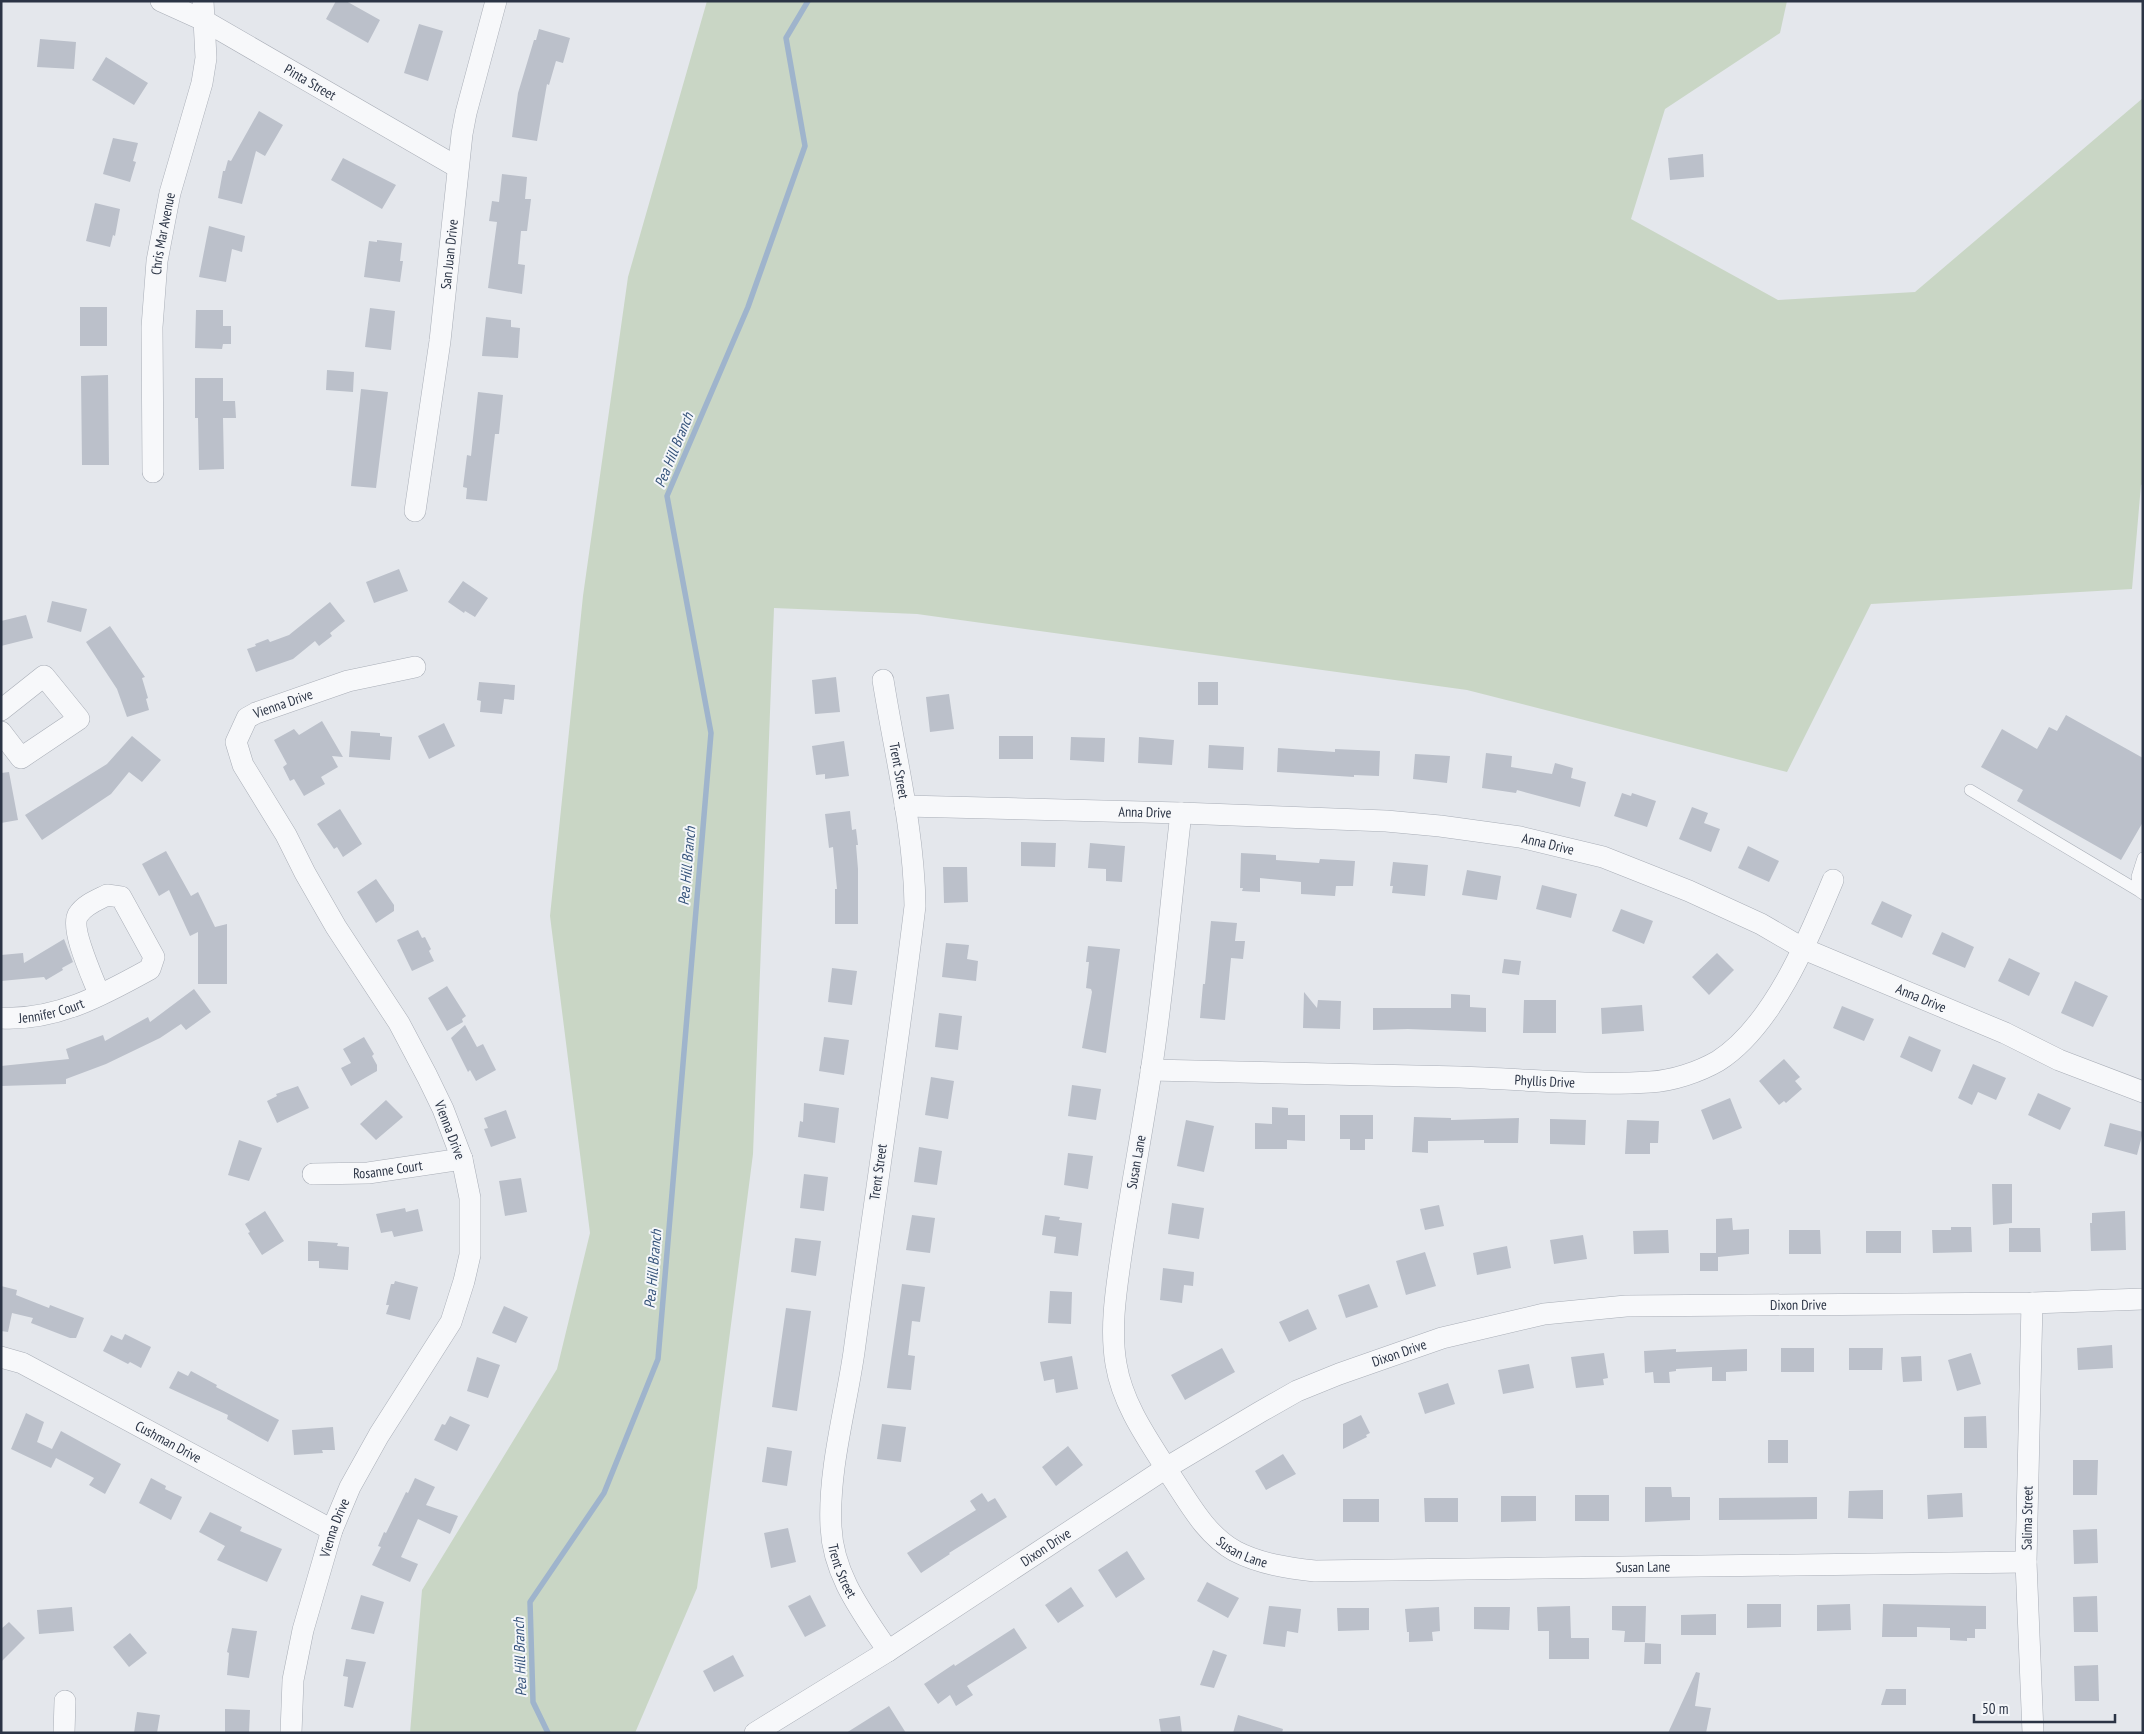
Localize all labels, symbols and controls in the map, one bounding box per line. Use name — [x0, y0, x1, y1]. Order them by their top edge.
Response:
street label: Pinta Street — [281, 60, 340, 104]
street label: Chris Mar Avenue — [147, 191, 179, 276]
street label: San Juan Drive — [437, 218, 462, 290]
water label: Pea Hill Branch — [650, 408, 698, 490]
street label: Vienna Drive — [250, 685, 315, 723]
street label: Trent Street — [885, 741, 913, 800]
street label: Anna Drive — [1118, 802, 1172, 822]
water label: Pea Hill Branch — [674, 824, 700, 906]
street label: Anna Drive — [1520, 829, 1576, 859]
street label: Anna Drive — [1893, 979, 1949, 1017]
street label: Jennifer Court — [17, 994, 87, 1027]
street label: Phyllis Drive — [1514, 1071, 1576, 1092]
street label: Vienna Drive — [430, 1097, 470, 1162]
street label: Susan Lane — [1122, 1133, 1150, 1190]
street label: Trent Street — [865, 1143, 891, 1201]
street label: Rosanne Court — [353, 1156, 424, 1182]
water label: Pea Hill Branch — [640, 1227, 666, 1309]
street label: Dixon Drive — [1770, 1296, 1827, 1314]
street label: Dixon Drive — [1369, 1335, 1429, 1371]
street label: Cushman Drive — [132, 1417, 205, 1467]
street label: Salima Street — [2017, 1485, 2037, 1550]
street label: Vienna Drive — [315, 1495, 353, 1560]
street label: Dixon Drive — [1017, 1524, 1074, 1570]
street label: Susan Lane — [1213, 1532, 1270, 1572]
street label: Trent Street — [824, 1542, 861, 1601]
street label: Susan Lane — [1616, 1557, 1671, 1576]
water label: Pea Hill Branch — [509, 1616, 530, 1697]
scale bar — [1974, 1692, 2115, 1724]
text: 50 m — [1982, 1699, 2008, 1718]

